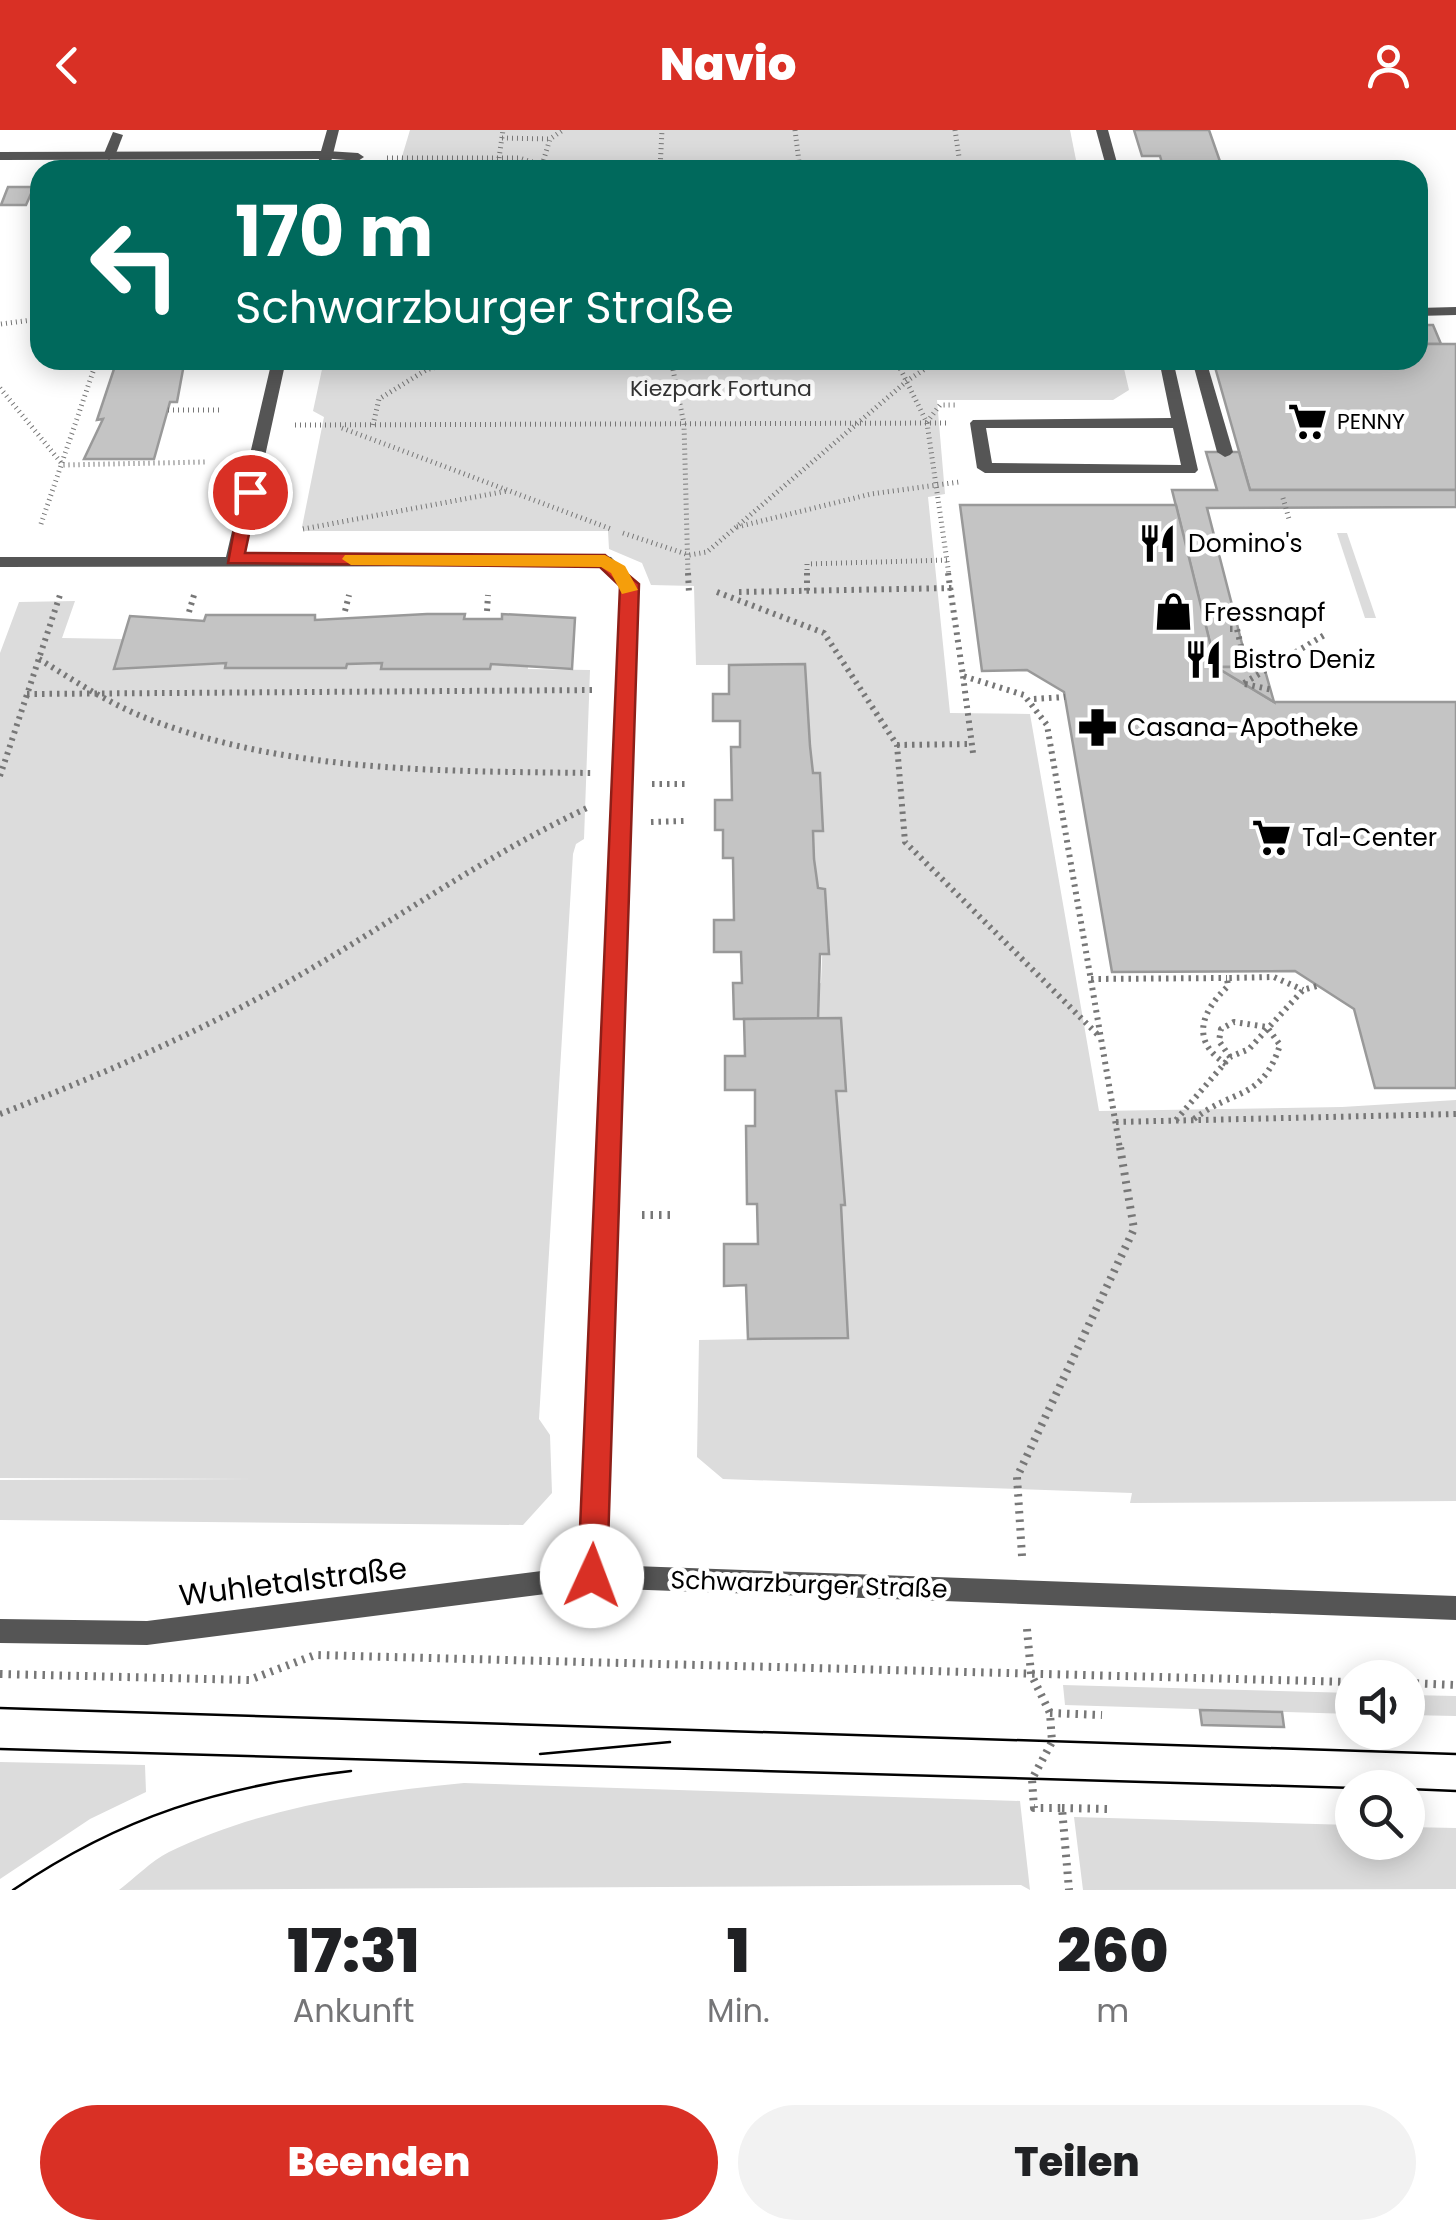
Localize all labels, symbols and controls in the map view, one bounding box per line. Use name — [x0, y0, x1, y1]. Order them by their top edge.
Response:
text: Navio — [660, 33, 796, 96]
icon: back — [40, 38, 95, 93]
icon: person — [1361, 38, 1416, 93]
text: 170 m — [235, 182, 433, 281]
icon: left — [70, 200, 200, 330]
text: Schwarzburger Straße — [235, 276, 734, 339]
park label: Kiezpark Fortuna — [630, 373, 812, 404]
supermarket icon: PENNY — [1286, 400, 1328, 442]
place label: PENNY — [1337, 406, 1405, 437]
pin — [208, 450, 293, 535]
icon: arrive — [223, 465, 278, 520]
restaurant icon: Domino's — [1137, 522, 1179, 564]
place label: Domino's — [1188, 526, 1303, 561]
shop icon: Fressnapf — [1153, 591, 1195, 633]
place label: Fressnapf — [1204, 595, 1326, 630]
restaurant icon: Bistro Deniz — [1182, 638, 1224, 680]
place label: Bistro Deniz — [1233, 642, 1375, 677]
pharmacy icon: Casana-Apotheke — [1076, 706, 1118, 748]
place label: Casana-Apotheke — [1127, 710, 1359, 745]
supermarket icon: Tal-Center — [1251, 816, 1293, 858]
place label: Tal-Center — [1302, 820, 1437, 855]
position arrow — [540, 1524, 644, 1628]
street label: Wuhletalstraße — [177, 1546, 409, 1617]
street label: Schwarzburger Straße — [670, 1562, 948, 1607]
map controls — [1335, 1660, 1425, 1860]
button: sound — [1335, 1660, 1425, 1750]
button: search — [1335, 1770, 1425, 1860]
text: 17:31 — [287, 1909, 420, 1993]
text: 1 — [727, 1909, 750, 1993]
text: 260 — [1057, 1909, 1169, 1993]
text: Ankunft — [293, 1988, 414, 2033]
text: Min. — [707, 1988, 770, 2033]
text: m — [1096, 1988, 1129, 2033]
button: Beenden — [40, 2105, 718, 2220]
button: Teilen — [738, 2105, 1416, 2220]

